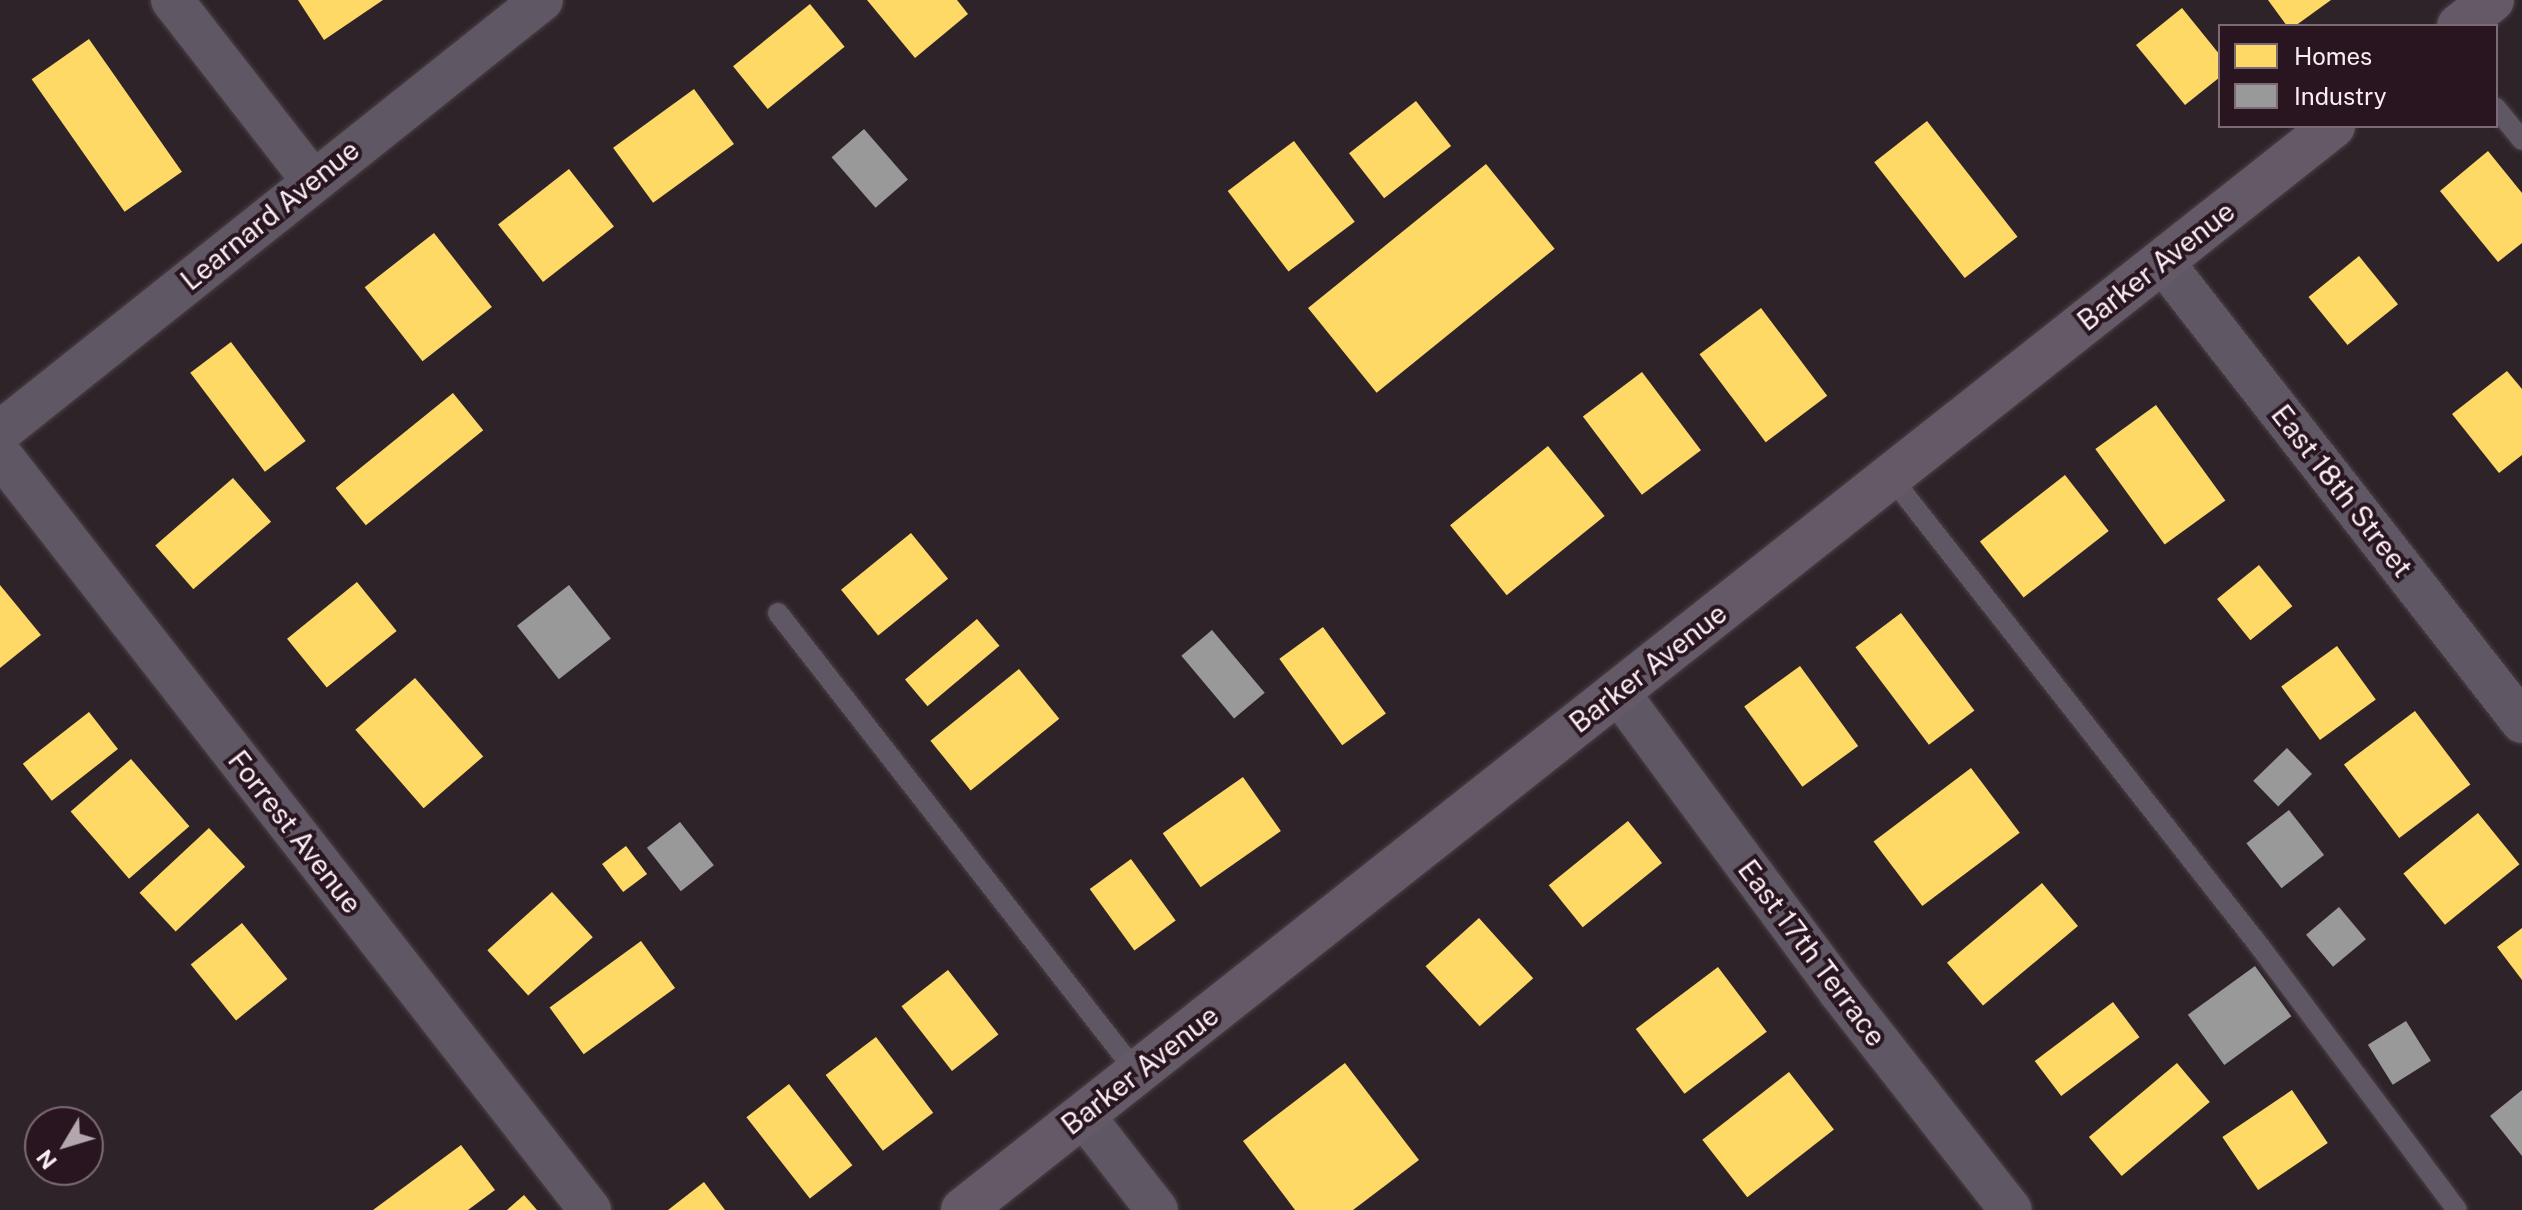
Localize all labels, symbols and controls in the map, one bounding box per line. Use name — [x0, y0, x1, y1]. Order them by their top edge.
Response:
legend — [2218, 24, 2498, 128]
text: Homes — [2294, 42, 2372, 70]
text: Industry — [2294, 82, 2387, 110]
street label: Learnard Avenue — [174, 133, 366, 297]
street label: Barker Avenue — [2071, 194, 2241, 338]
street label: East 18th Street — [2264, 398, 2420, 584]
street label: Barker Avenue — [1563, 596, 1733, 740]
street label: Forrest Avenue — [221, 744, 369, 920]
street label: East 17th Terrace — [1731, 853, 1893, 1053]
street label: Barker Avenue — [1055, 998, 1225, 1142]
north arrow — [24, 1106, 104, 1186]
text: N — [31, 1145, 62, 1174]

